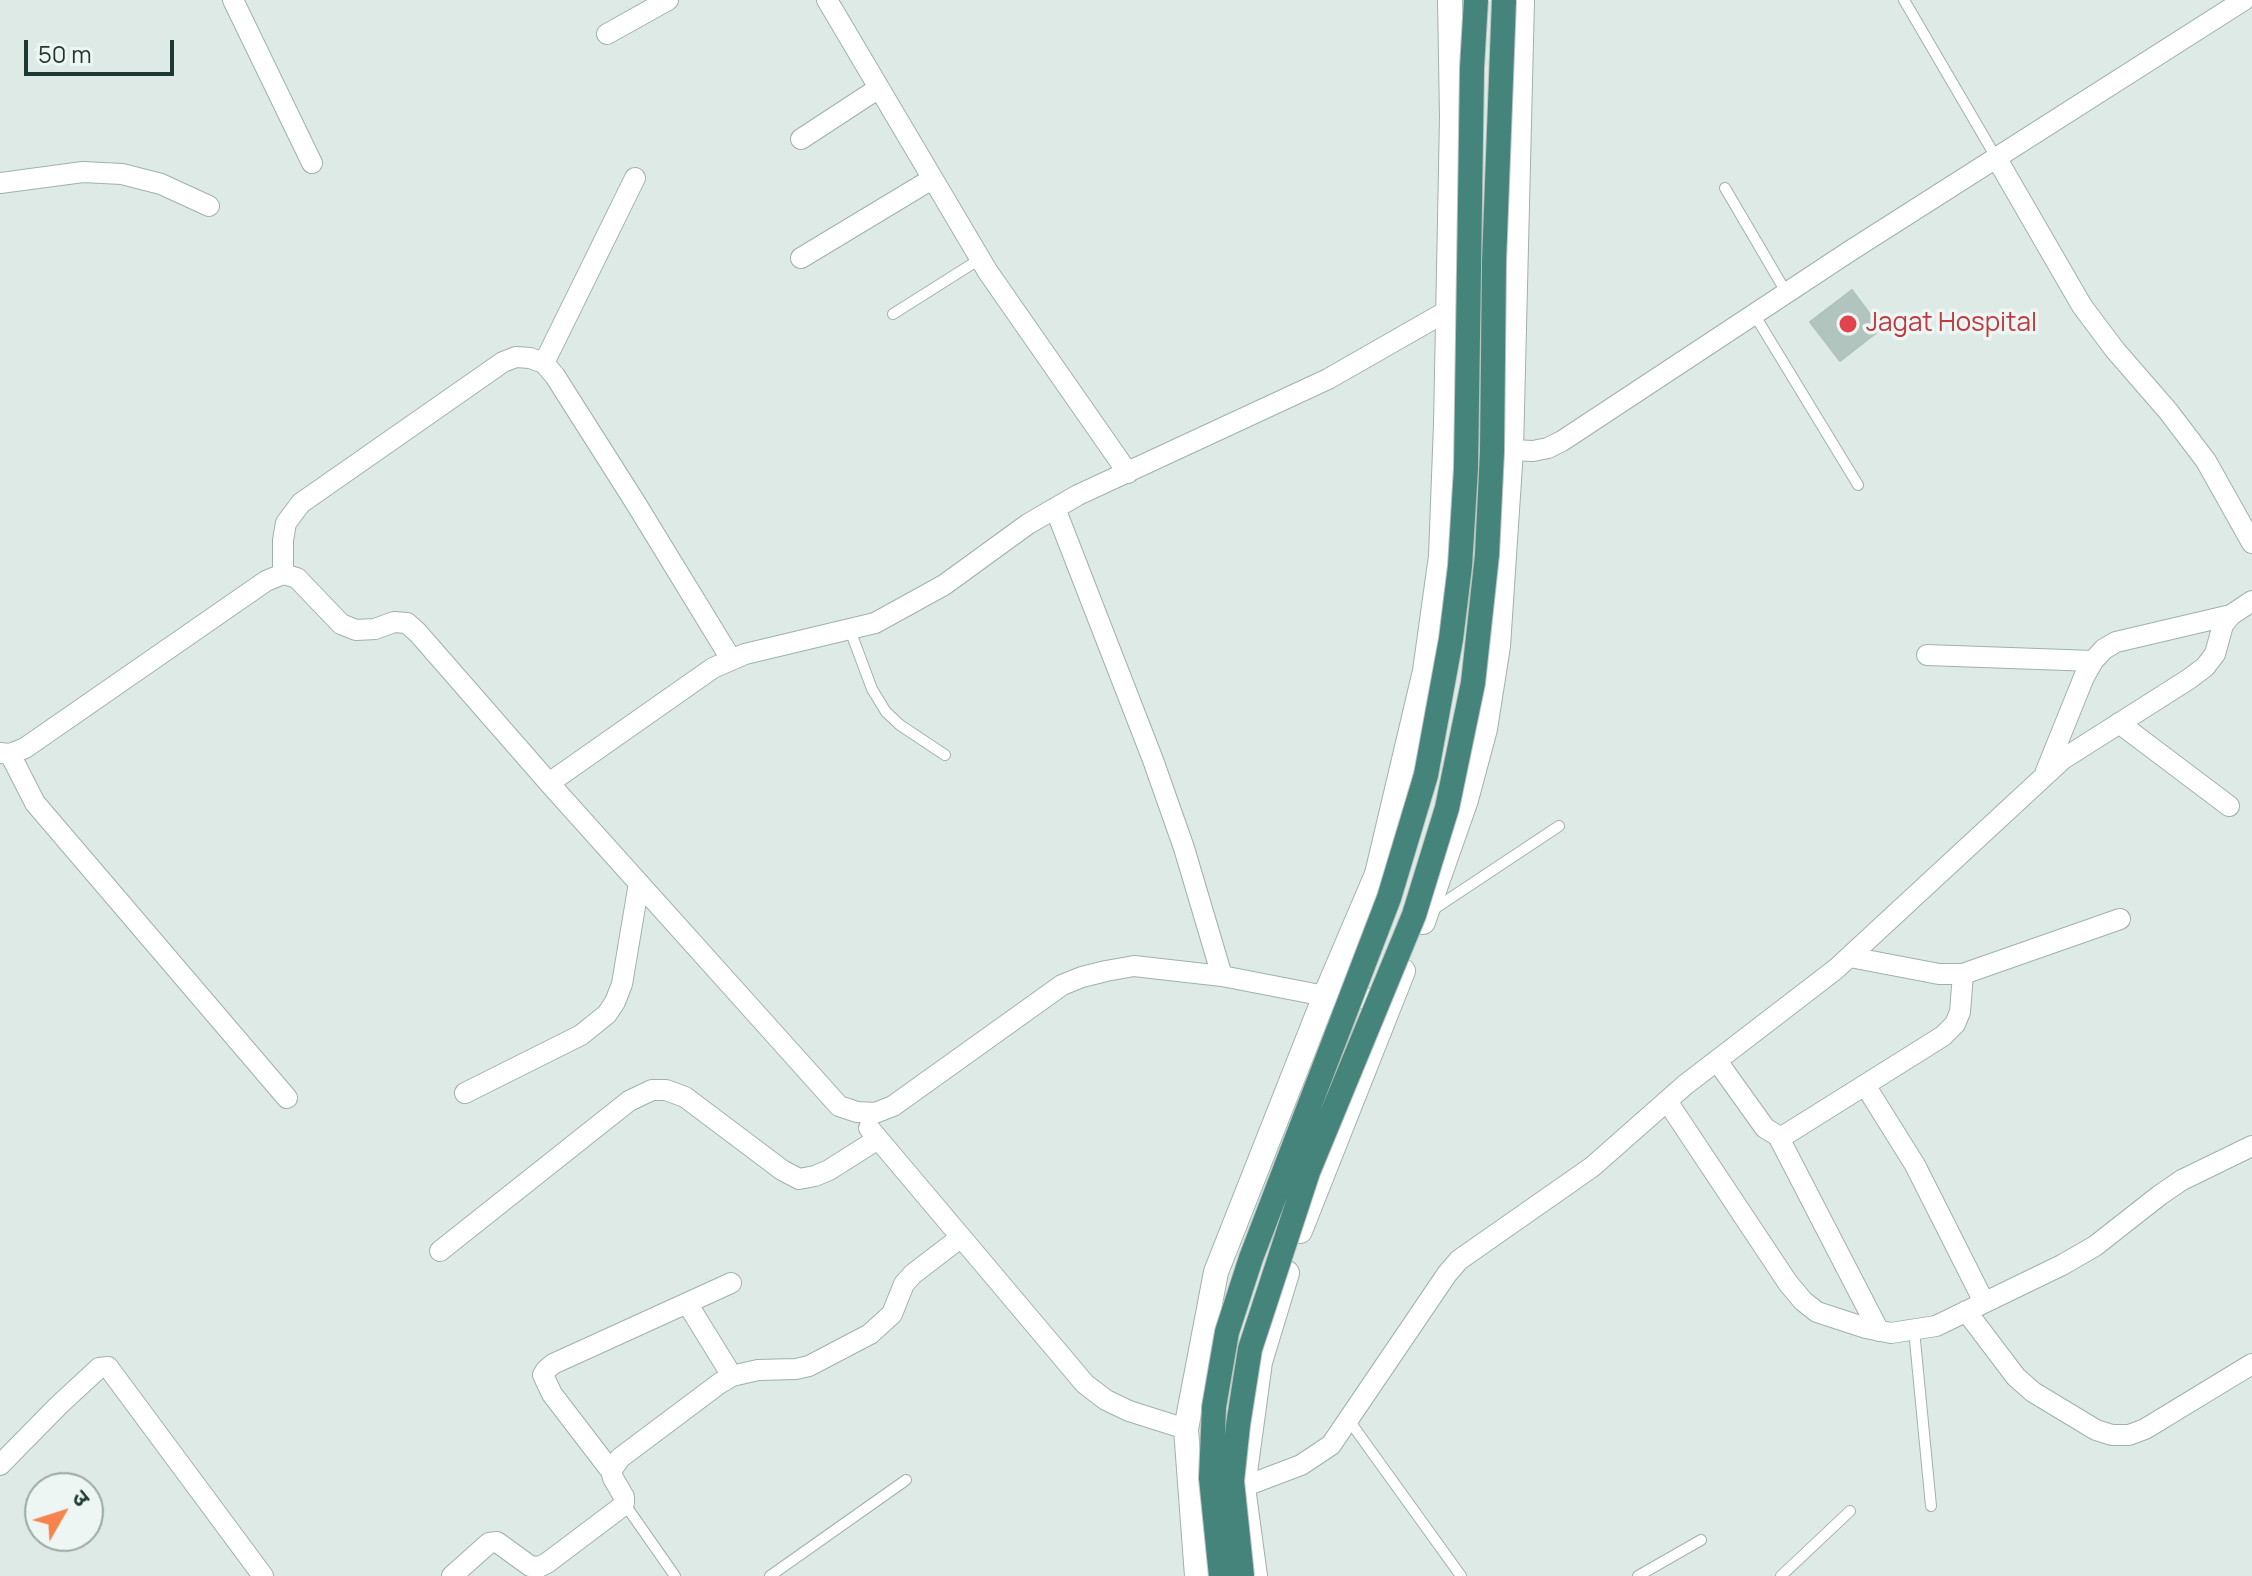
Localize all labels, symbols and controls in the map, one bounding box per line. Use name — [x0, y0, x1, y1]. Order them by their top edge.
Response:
scale bar — [28, 24, 178, 74]
text: 50 m — [38, 37, 92, 70]
place label: Jagat Hospital — [1866, 308, 2037, 340]
marker: Jagat Hospital — [1837, 313, 1859, 335]
north arrow — [24, 1472, 104, 1552]
text: उ — [65, 1484, 97, 1513]

